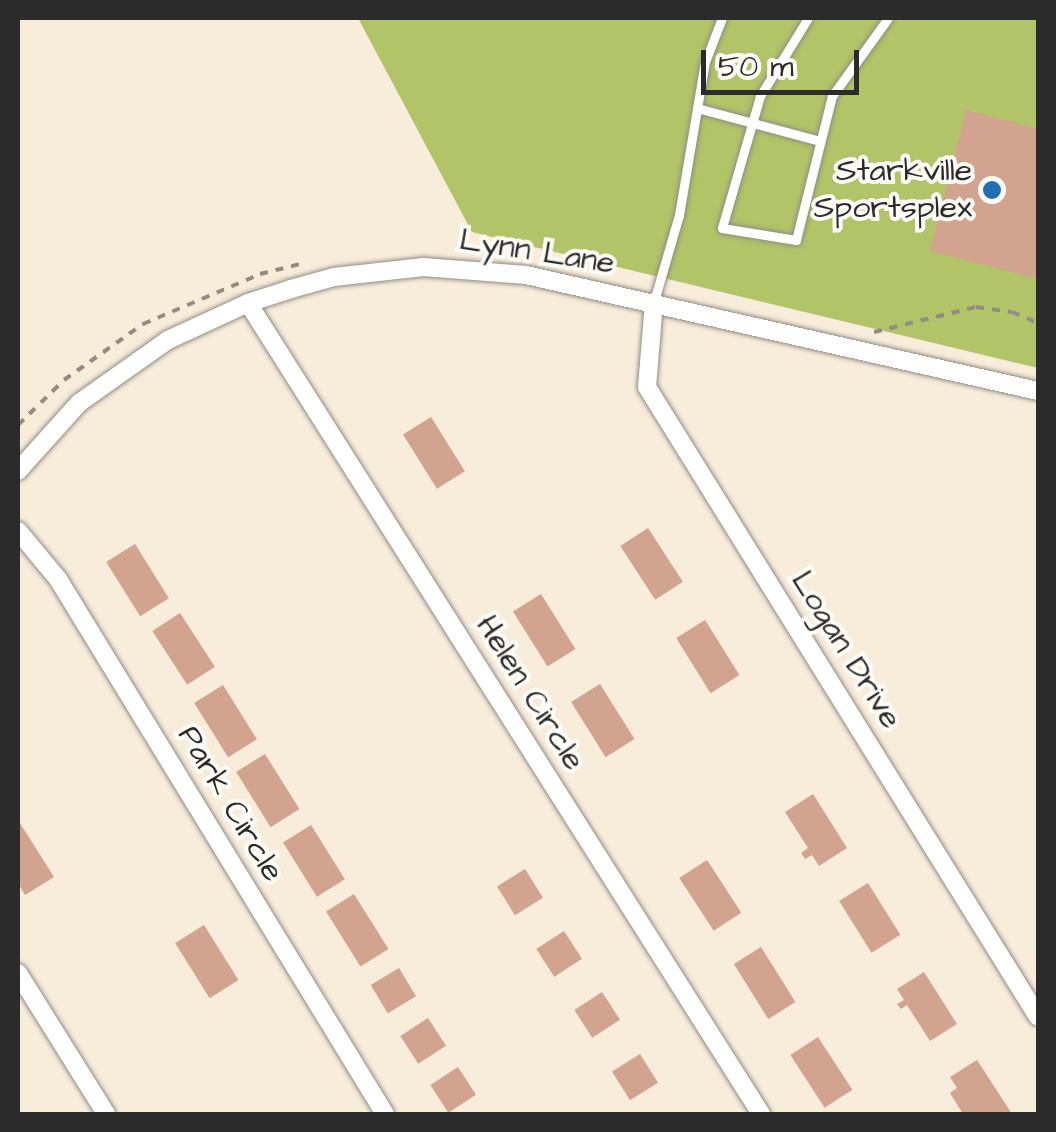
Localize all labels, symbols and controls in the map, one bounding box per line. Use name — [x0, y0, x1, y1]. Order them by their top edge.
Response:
scale bar — [706, 30, 864, 92]
text: 50 m — [718, 46, 794, 88]
place label: Starkville Sportsplex — [814, 153, 972, 228]
marker: Starkville Sportsplex — [981, 179, 1003, 201]
street label: Lynn Lane — [457, 221, 617, 283]
street label: Logan Drive — [782, 564, 910, 736]
street label: Helen Circle — [467, 608, 593, 778]
street label: Park Circle — [169, 719, 291, 889]

